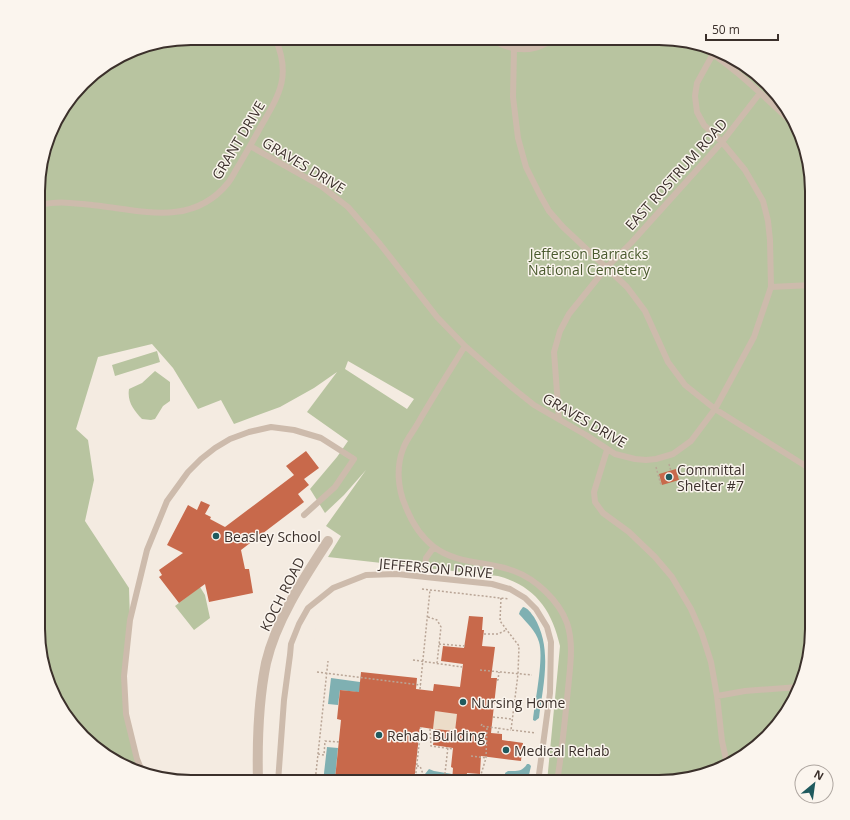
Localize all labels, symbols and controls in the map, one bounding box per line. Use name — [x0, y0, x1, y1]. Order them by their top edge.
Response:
scale bar — [706, 16, 778, 42]
text: 50 m — [712, 21, 740, 38]
street label: GRANT DRIVE — [207, 97, 269, 183]
street label: EAST ROSTRUM ROAD — [621, 114, 731, 234]
street label: GRAVES DRIVE — [259, 133, 349, 197]
park label: Jefferson Barracks National Cemetery — [528, 244, 651, 279]
street label: GRAVES DRIVE — [540, 388, 630, 452]
place label: Committal Shelter #7 — [677, 460, 745, 495]
marker: Committal Shelter #7 — [664, 472, 674, 482]
place label: Beasley School — [224, 527, 321, 546]
marker: Beasley School — [211, 531, 221, 541]
street label: JEFFERSON DRIVE — [376, 553, 494, 582]
street label: KOCH ROAD — [255, 554, 309, 634]
place label: Nursing Home — [471, 693, 566, 712]
marker: Nursing Home — [458, 697, 468, 707]
place label: Rehab Building — [387, 726, 485, 745]
marker: Rehab Building — [374, 730, 384, 740]
place label: Medical Rehab — [514, 741, 610, 760]
marker: Medical Rehab — [501, 745, 511, 755]
north arrow — [794, 764, 834, 804]
text: N — [812, 766, 827, 784]

